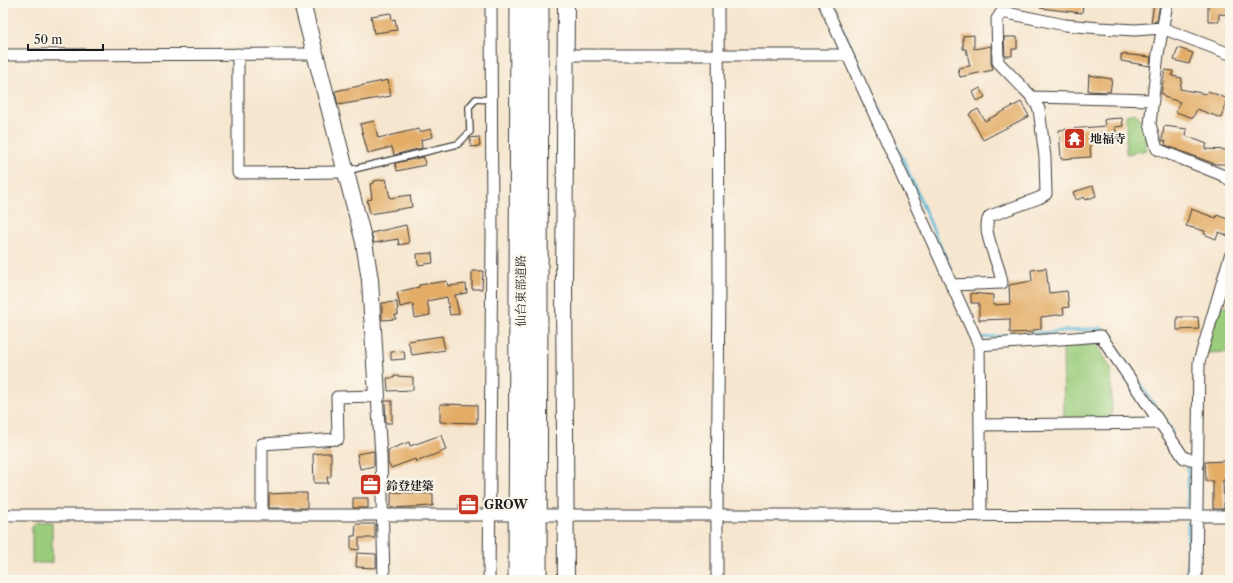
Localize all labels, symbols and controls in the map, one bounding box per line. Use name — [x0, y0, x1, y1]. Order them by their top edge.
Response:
scale bar — [28, 26, 103, 52]
text: 50 m — [34, 32, 63, 47]
temple icon: 地福寺 — [1062, 125, 1088, 151]
place label: 地福寺 — [1090, 131, 1126, 146]
street label: 仙台東部道路 — [513, 255, 528, 327]
office icon: 鈴登建築 — [357, 472, 383, 498]
place label: 鈴登建築 — [386, 478, 434, 493]
office icon: GROW — [455, 491, 481, 517]
place label: GROW — [484, 497, 528, 512]

